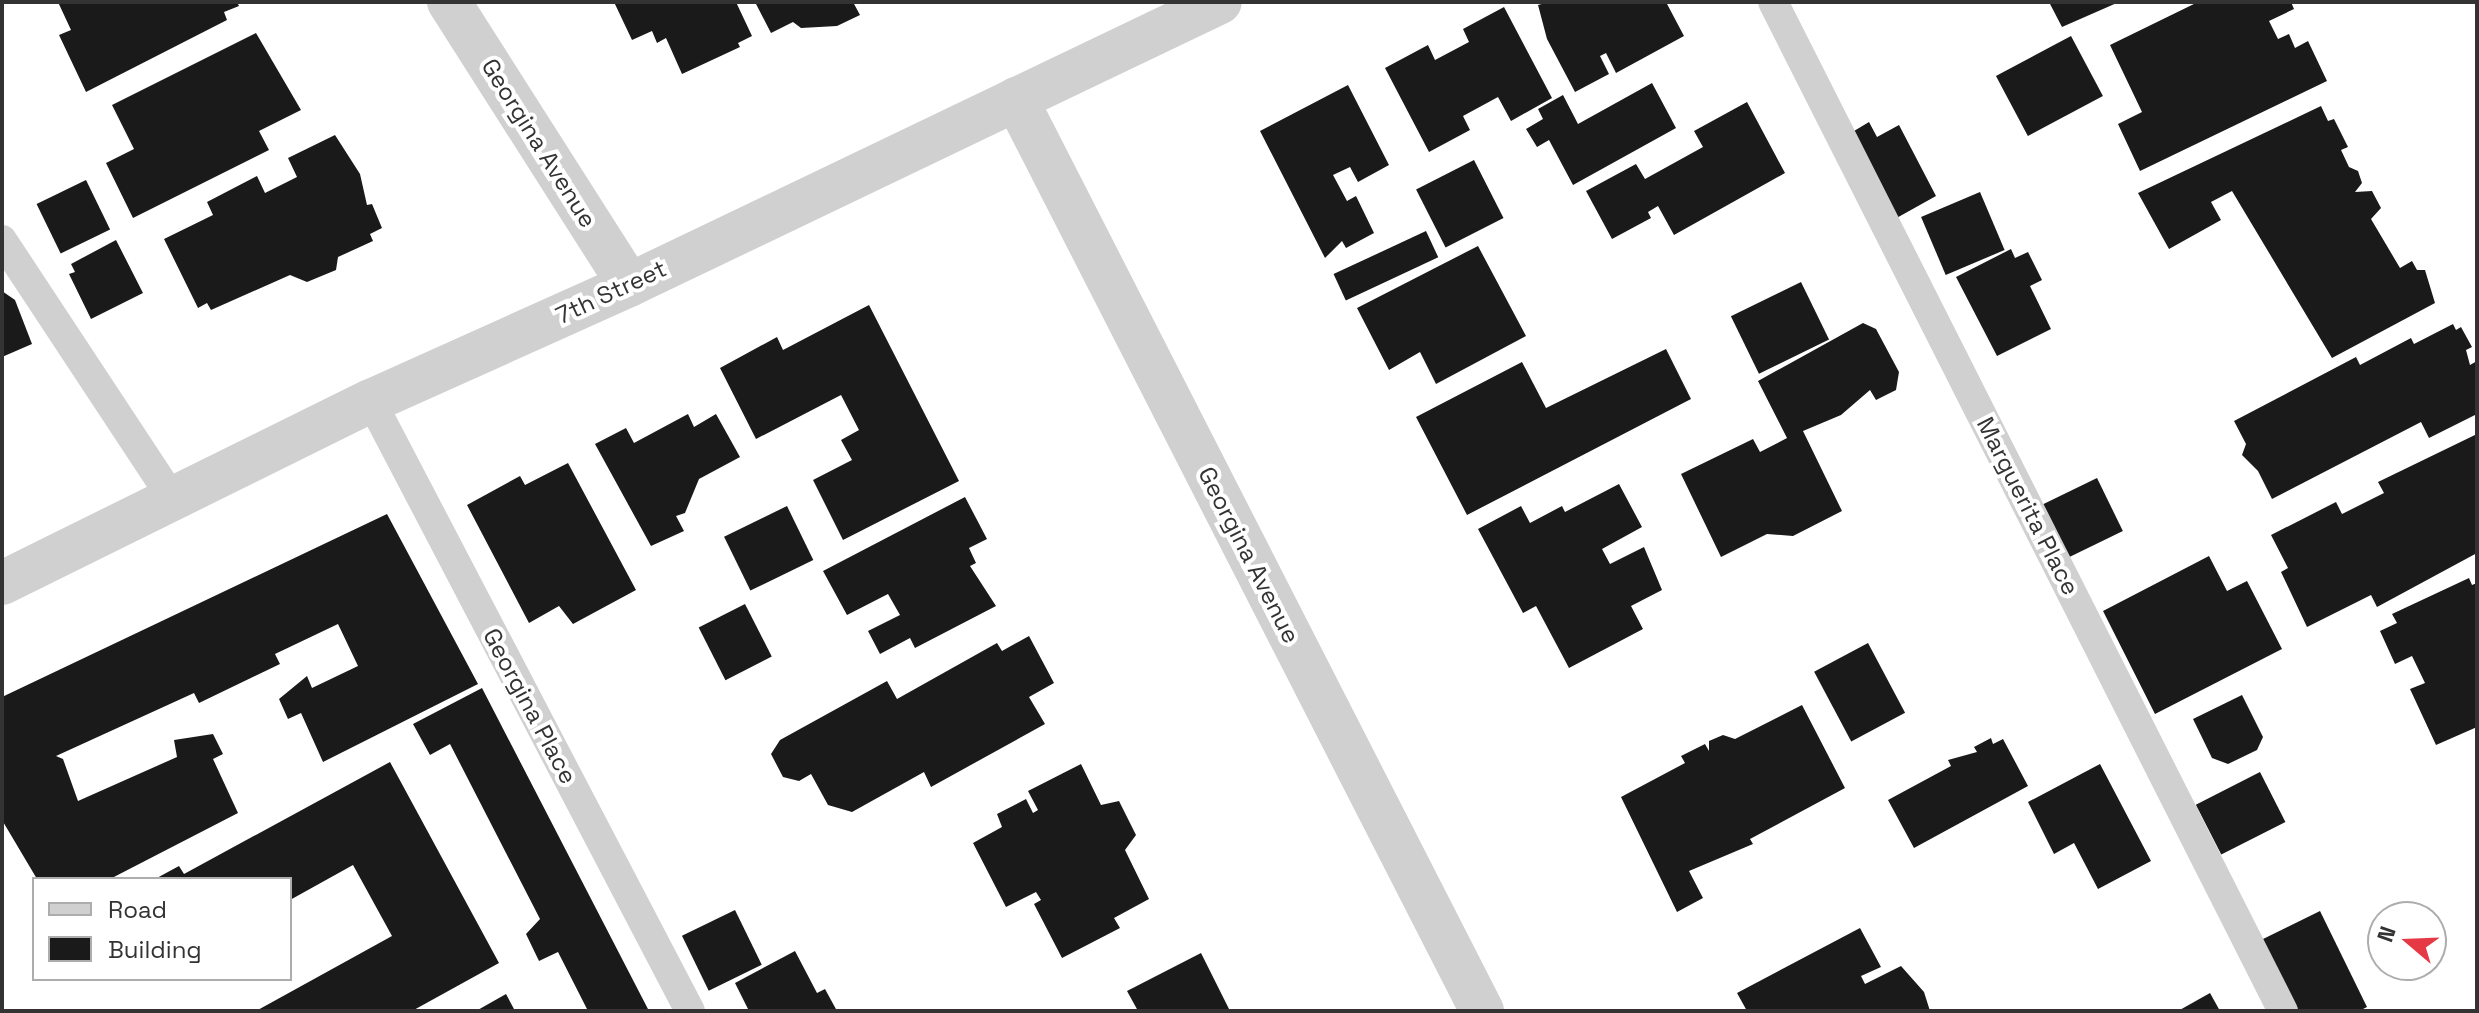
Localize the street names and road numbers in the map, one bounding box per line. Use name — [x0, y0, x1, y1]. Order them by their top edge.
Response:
street label: Georgina Avenue — [475, 53, 603, 233]
street label: 7th Street — [551, 254, 671, 330]
street label: Marguerita Place — [1971, 412, 2085, 600]
street label: Georgina Avenue — [1192, 462, 1306, 648]
street label: Georgina Place — [477, 623, 583, 789]

